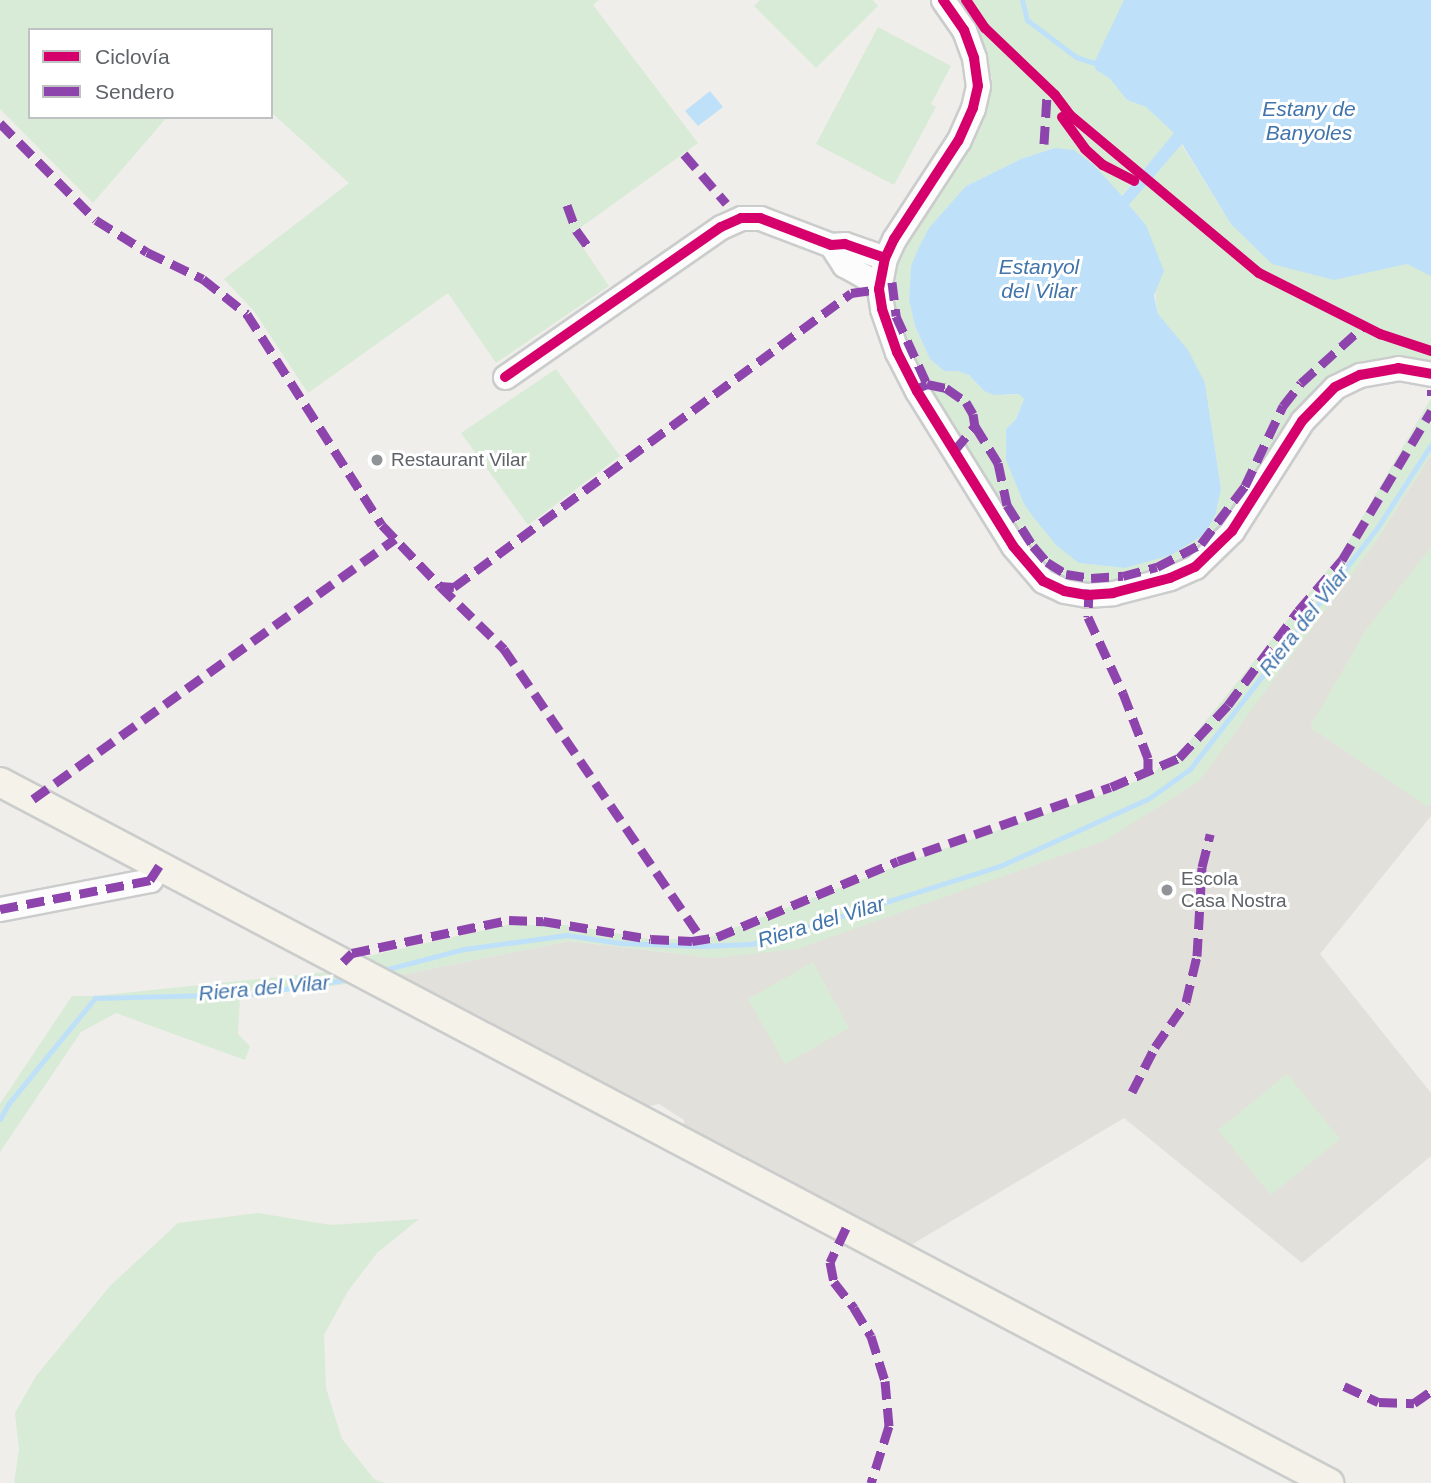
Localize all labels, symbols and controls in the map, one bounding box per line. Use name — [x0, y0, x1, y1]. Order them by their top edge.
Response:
legend — [28, 28, 273, 119]
text: Ciclovía — [95, 45, 170, 68]
text: Sendero — [95, 80, 174, 103]
water label: Estany de Banyoles — [1262, 96, 1356, 146]
water label: Estanyol del Vilar — [999, 254, 1079, 304]
place label: Restaurant Vilar — [391, 449, 527, 471]
marker: Restaurant Vilar — [369, 452, 385, 468]
water label: Riera del Vilar — [1254, 561, 1354, 681]
place label: Escola Casa Nostra — [1181, 868, 1287, 912]
marker: Escola Casa Nostra — [1159, 882, 1175, 898]
water label: Riera del Vilar — [754, 891, 888, 953]
water label: Riera del Vilar — [197, 970, 331, 1006]

